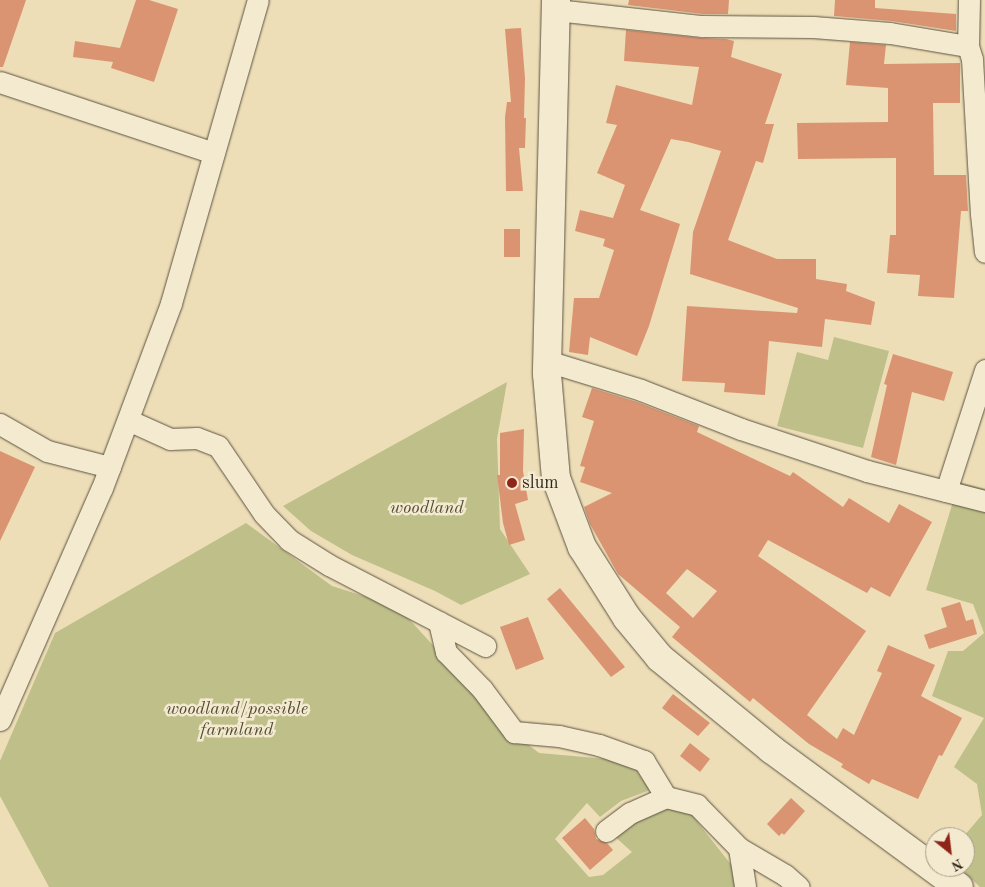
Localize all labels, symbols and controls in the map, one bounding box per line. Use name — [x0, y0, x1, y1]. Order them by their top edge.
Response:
place label: slum — [522, 472, 559, 494]
marker: slum — [506, 477, 518, 489]
park label: woodland — [390, 497, 464, 519]
park label: woodland/possible farmland — [166, 699, 308, 742]
north arrow — [925, 827, 975, 877]
text: N — [949, 856, 965, 873]

